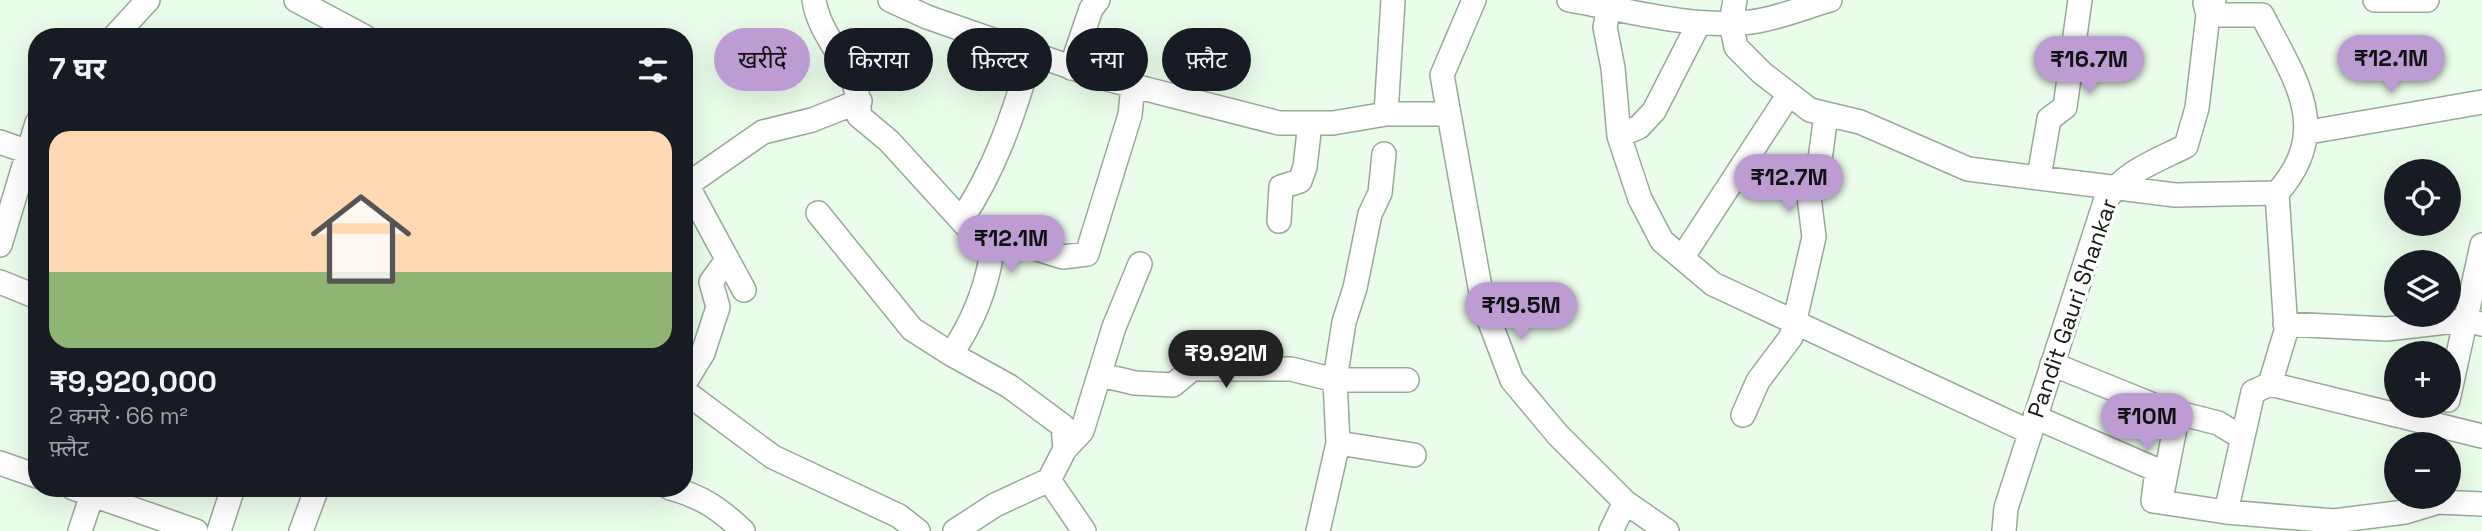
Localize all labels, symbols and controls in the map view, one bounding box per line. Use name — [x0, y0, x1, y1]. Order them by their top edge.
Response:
chip: खरीदें — [714, 28, 810, 91]
chip: किराया — [824, 28, 933, 91]
chip: फ़िल्टर — [947, 28, 1052, 91]
chip: नया — [1066, 28, 1148, 91]
chip: फ़्लैट — [1162, 28, 1251, 91]
pin: ₹16.7M — [2032, 36, 2146, 96]
pin: ₹12.1M — [2334, 36, 2448, 95]
text: ₹12.1M — [2354, 43, 2428, 73]
text: ₹16.7M — [2050, 44, 2128, 74]
text: 7 घर — [49, 49, 106, 88]
icon: filters — [634, 51, 672, 89]
pin: ₹12.7M — [1732, 154, 1846, 214]
map controls — [2384, 159, 2461, 509]
button: locate — [2384, 159, 2461, 236]
text: ₹12.7M — [1750, 162, 1828, 192]
icon: home — [298, 176, 424, 302]
street label: Pandit Gauri Shankar — [2020, 195, 2124, 421]
pin: ₹12.1M — [954, 216, 1068, 275]
text: ₹12.1M — [974, 223, 1048, 253]
button: layers — [2384, 250, 2461, 327]
pin: ₹19.5M — [1464, 282, 1578, 342]
text: ₹19.5M — [1481, 290, 1561, 320]
pin: ₹9.92M — [1169, 330, 1283, 390]
text: ₹9.92M — [1184, 338, 1268, 368]
button: + — [2384, 341, 2461, 418]
text: ₹9,920,000 — [49, 362, 217, 401]
pin: ₹10M — [2106, 393, 2188, 453]
text: 2 कमरे · 66 m² — [49, 401, 188, 431]
text: ₹10M — [2117, 401, 2177, 431]
button: − — [2384, 432, 2461, 509]
text: फ़्लैट — [49, 433, 89, 463]

